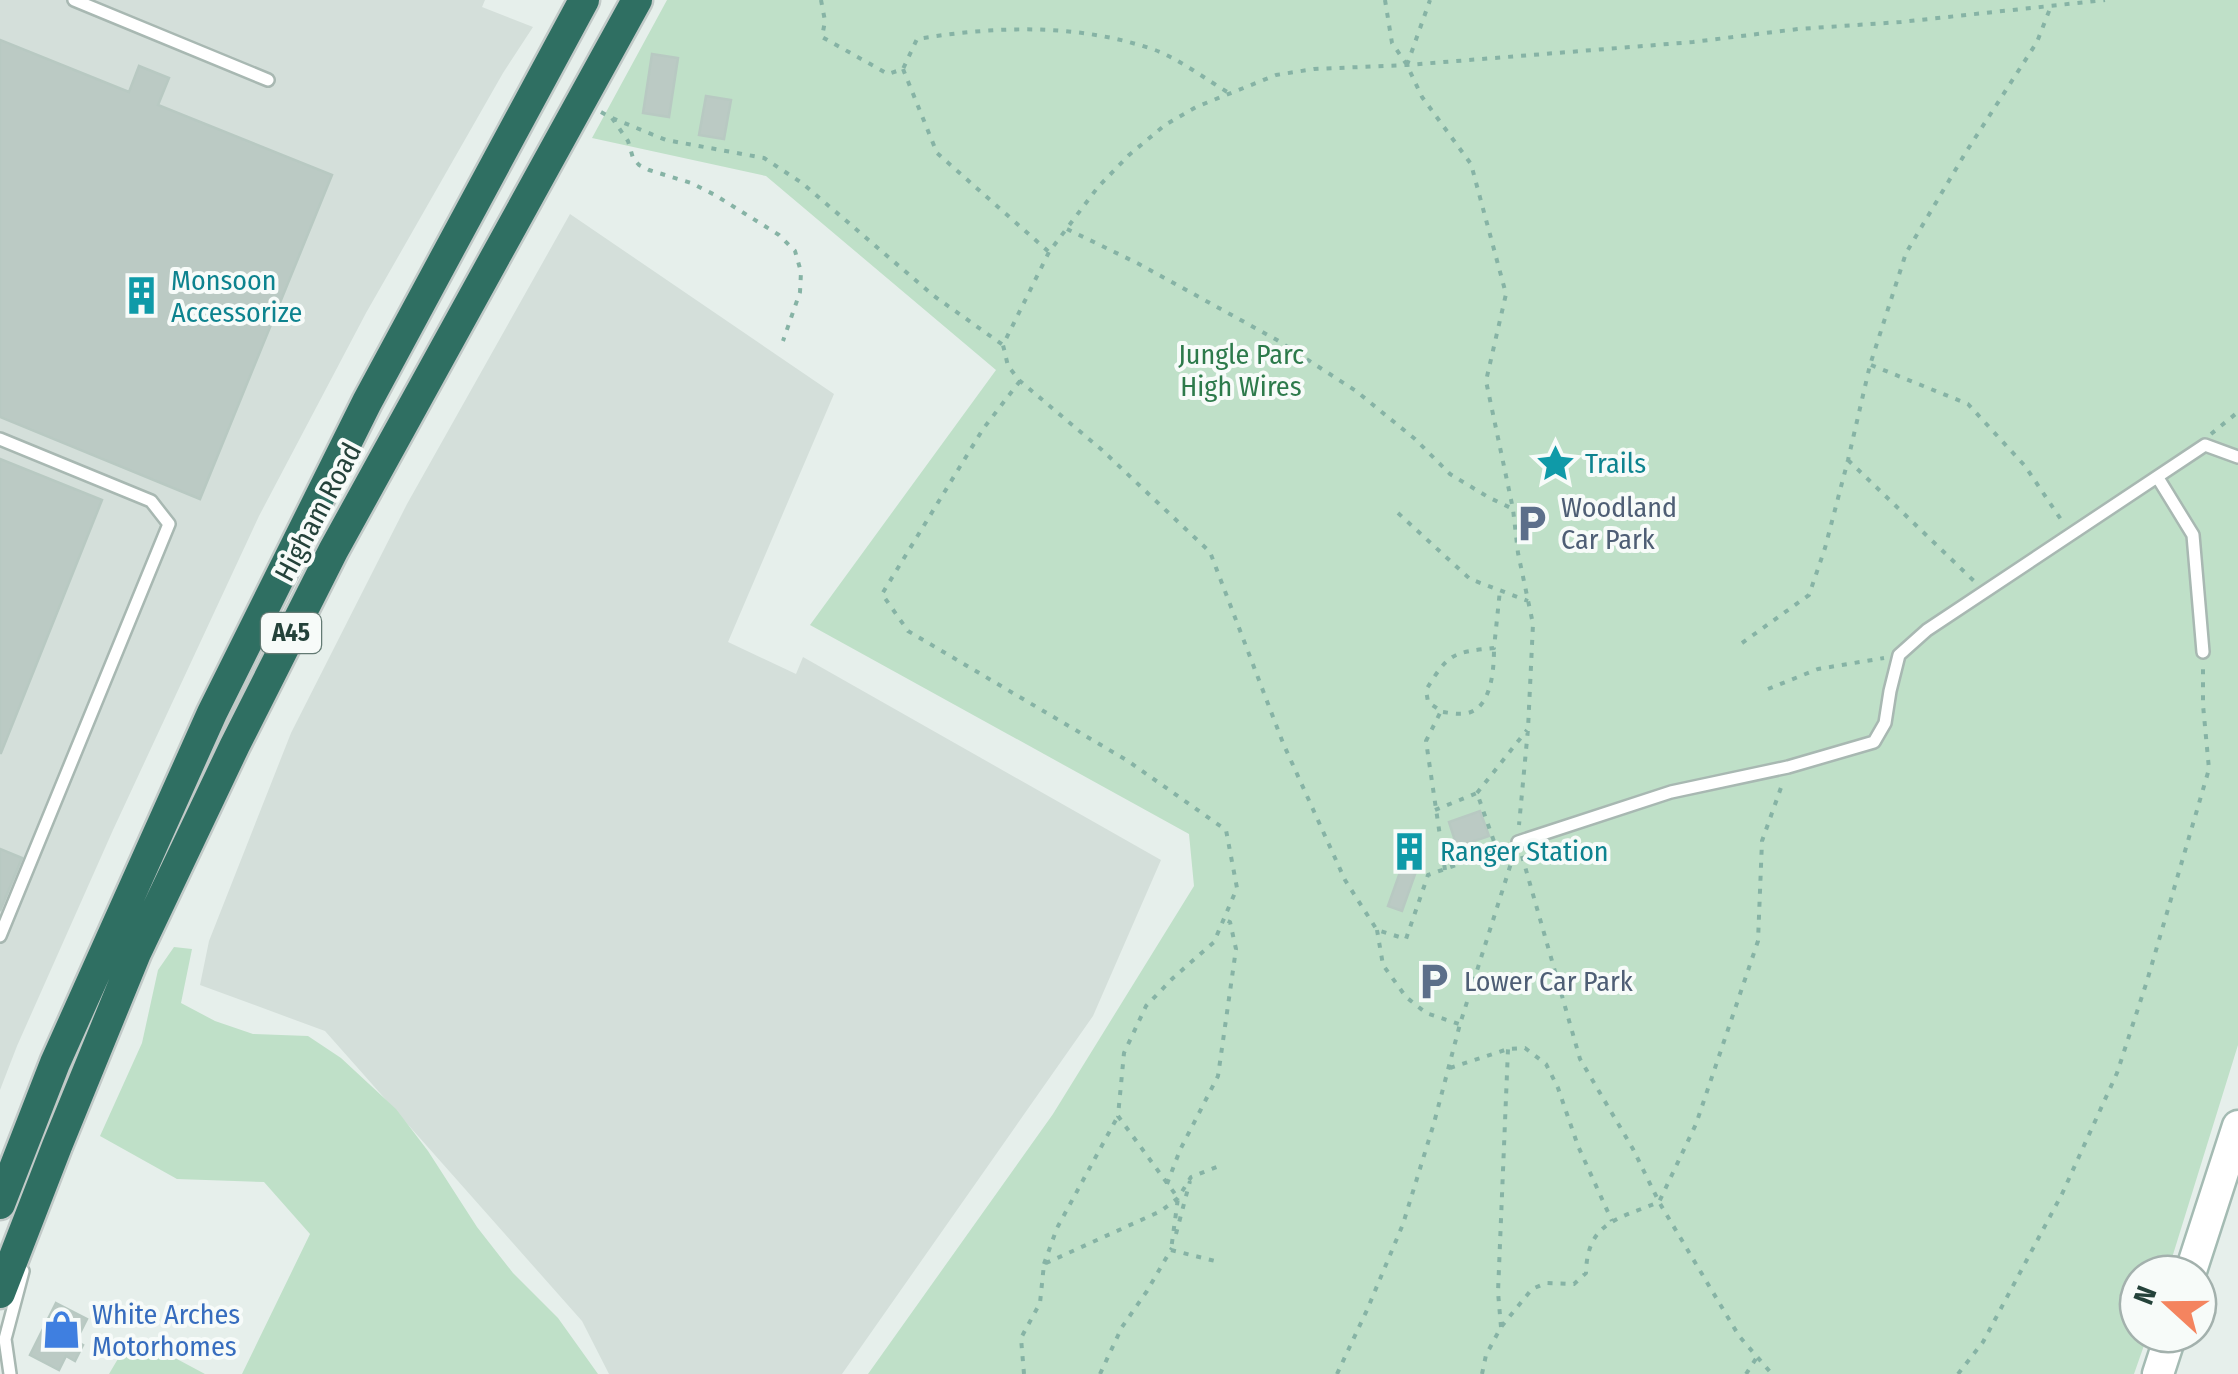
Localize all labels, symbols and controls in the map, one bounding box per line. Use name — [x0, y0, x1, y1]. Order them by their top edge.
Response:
place label: Monsoon Accessorize — [171, 264, 302, 329]
building icon: Monsoon Accessorize — [120, 275, 162, 317]
park label: Jungle Parc High Wires — [1178, 338, 1304, 403]
street label: Higham Road — [268, 437, 368, 587]
place icon: Trails — [1534, 442, 1576, 484]
place label: Trails — [1585, 447, 1646, 480]
place label: Woodland Car Park — [1561, 491, 1677, 556]
parking icon: Woodland Car Park — [1510, 502, 1552, 544]
road number: A45 — [261, 613, 321, 653]
building icon: Ranger Station — [1389, 830, 1431, 872]
place label: Ranger Station — [1440, 835, 1609, 868]
parking icon: Lower Car Park — [1413, 960, 1455, 1002]
place label: Lower Car Park — [1464, 965, 1634, 998]
north arrow — [2118, 1254, 2218, 1354]
text: N — [2127, 1281, 2164, 1309]
place label: White Arches Motorhomes — [92, 1298, 240, 1363]
shop icon: White Arches Motorhomes — [41, 1309, 83, 1351]

